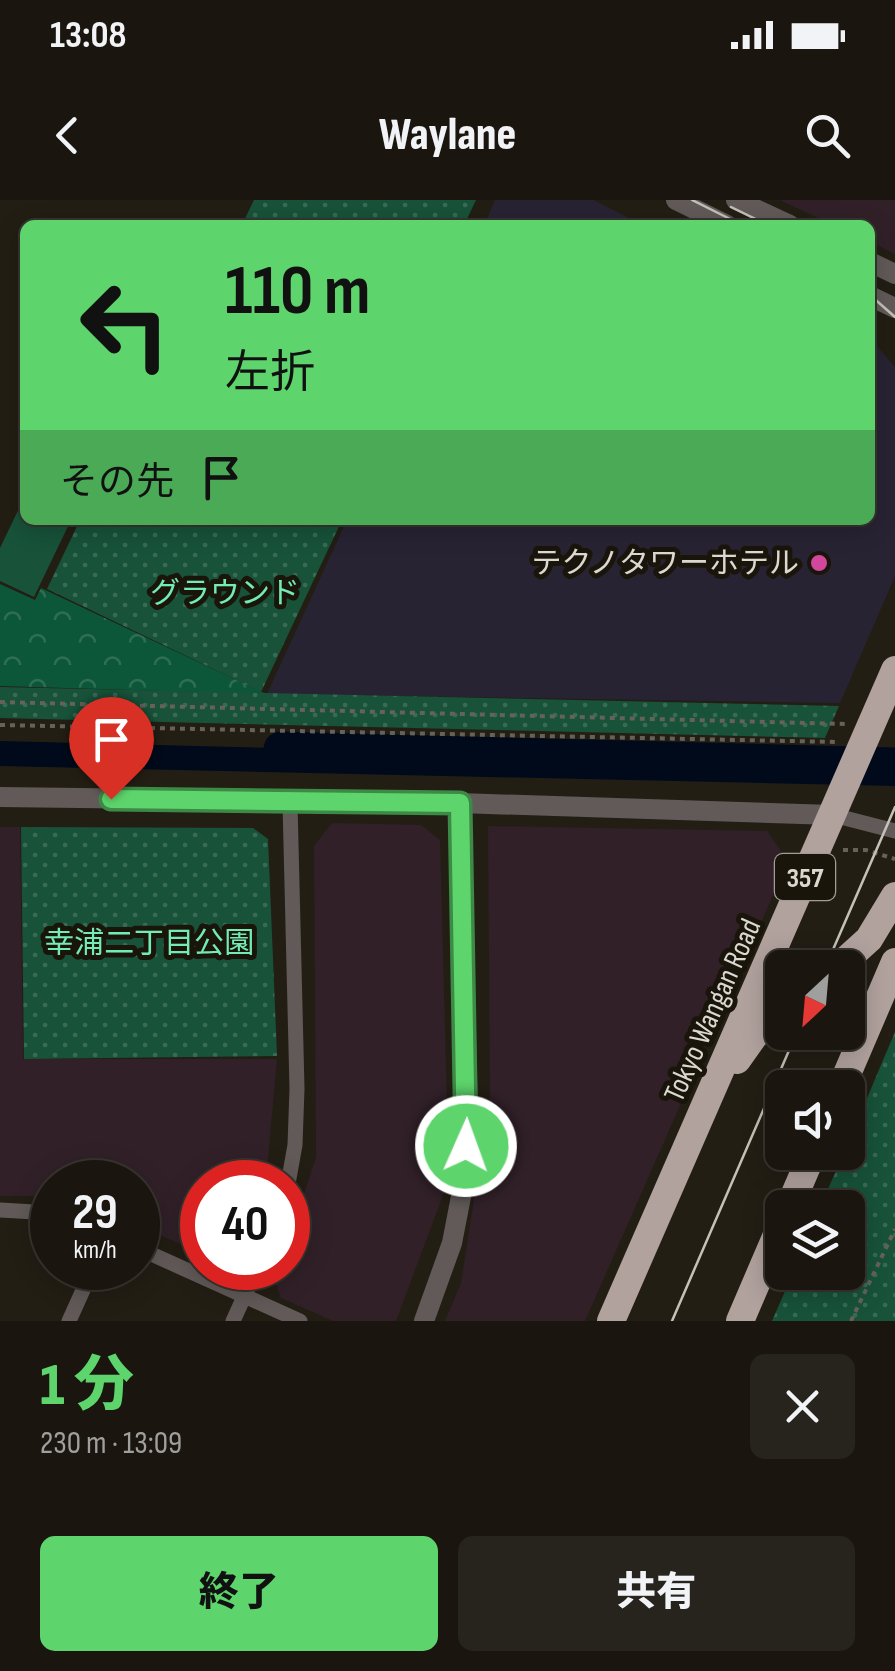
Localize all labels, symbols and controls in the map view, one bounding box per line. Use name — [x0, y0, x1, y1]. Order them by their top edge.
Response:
text: 13:08 — [50, 13, 126, 58]
icon: back — [40, 108, 95, 163]
text: Waylane — [379, 108, 516, 163]
icon: search — [800, 108, 855, 163]
text: 110 m — [225, 250, 371, 334]
icon: left — [60, 260, 190, 390]
text: 左折 — [225, 346, 315, 401]
icon: arrive — [194, 450, 249, 505]
text: その先 — [60, 460, 174, 505]
place label: テクノタワーホテル — [531, 546, 799, 582]
marker: テクノタワーホテル — [808, 552, 830, 574]
park label: グラウンド — [150, 576, 300, 612]
pin — [69, 697, 154, 800]
icon: arrive — [84, 712, 139, 767]
road number: 357 — [775, 854, 835, 900]
street label: Tokyo Wangan Road — [657, 913, 769, 1107]
park label: 幸浦二丁目公園 — [44, 926, 254, 962]
north arrow — [765, 950, 865, 1050]
map controls — [765, 950, 865, 1290]
button: sound — [765, 1070, 865, 1170]
position arrow — [414, 1094, 518, 1198]
speed limit sign: 40 — [180, 1160, 310, 1290]
text: 29 — [72, 1183, 118, 1243]
button: layers — [765, 1190, 865, 1290]
text: km/h — [73, 1235, 117, 1266]
text: 1 分 — [40, 1350, 134, 1422]
button: close — [750, 1354, 855, 1459]
text: 230 m · 13:09 — [40, 1424, 182, 1463]
button: 終了 — [40, 1536, 438, 1651]
button: 共有 — [458, 1536, 855, 1651]

